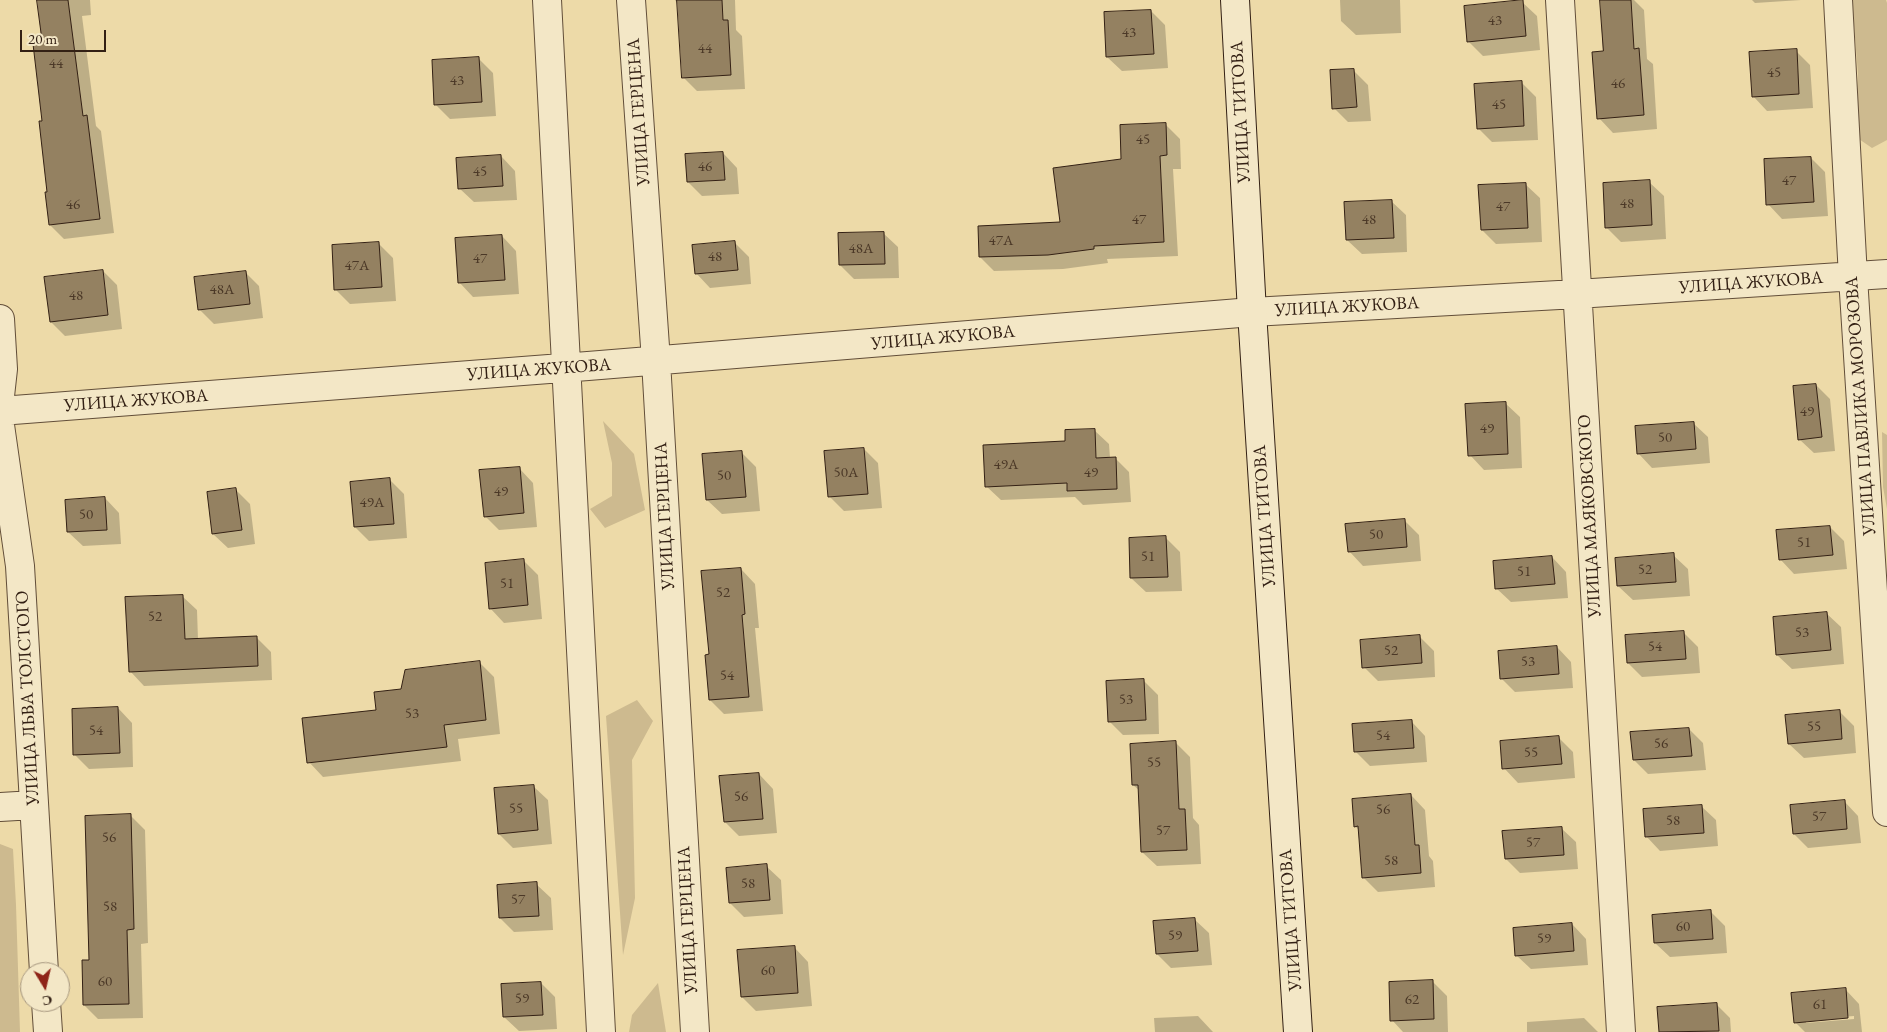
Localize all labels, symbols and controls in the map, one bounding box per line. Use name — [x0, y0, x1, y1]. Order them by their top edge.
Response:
house number: 43 — [1488, 12, 1502, 30]
scale bar — [22, 20, 109, 52]
house number: 43 — [1122, 24, 1136, 42]
text: 20 m — [28, 29, 57, 48]
street label: УЛИЦА ГЕРЦЕНА — [623, 37, 655, 187]
house number: 44 — [698, 40, 712, 58]
street label: УЛИЦА ТИТОВА — [1226, 40, 1256, 184]
house number: 44 — [49, 55, 63, 73]
house number: 45 — [1767, 64, 1781, 82]
house number: 43 — [450, 72, 464, 90]
house number: 46 — [1611, 75, 1625, 93]
house number: 45 — [1492, 96, 1506, 114]
house number: 45 — [1136, 131, 1150, 149]
house number: 46 — [698, 158, 712, 176]
house number: 45 — [473, 163, 487, 181]
house number: 47 — [1782, 172, 1796, 190]
house number: 48 — [1620, 195, 1634, 213]
house number: 46 — [66, 196, 80, 214]
house number: 47 — [1496, 198, 1510, 216]
house number: 47 — [1132, 211, 1146, 229]
house number: 48 — [1362, 211, 1376, 229]
house number: 47А — [989, 232, 1013, 250]
house number: 48А — [849, 240, 873, 258]
house number: 48 — [708, 248, 722, 266]
house number: 47 — [473, 250, 487, 268]
house number: 47А — [345, 257, 369, 275]
street label: УЛИЦА ЖУКОВА — [1678, 267, 1824, 299]
street label: УЛИЦА ПАВЛИКА МОРОЗОВА — [1841, 276, 1881, 536]
house number: 48А — [210, 281, 234, 299]
house number: 48 — [69, 287, 83, 305]
street label: УЛИЦА ЖУКОВА — [1274, 292, 1420, 322]
street label: УЛИЦА ЖУКОВА — [870, 321, 1016, 355]
street label: УЛИЦА ЖУКОВА — [466, 354, 612, 386]
street label: УЛИЦА ЖУКОВА — [63, 385, 209, 417]
house number: 49 — [1800, 403, 1814, 421]
street label: УЛИЦА МАЯКОВСКОГО — [1574, 414, 1606, 618]
house number: 49 — [1480, 420, 1494, 438]
house number: 50 — [1658, 429, 1672, 447]
street label: УЛИЦА ГЕРЦЕНА — [650, 442, 680, 590]
street label: УЛИЦА ТИТОВА — [1249, 444, 1281, 588]
house number: 49А — [994, 456, 1018, 474]
house number: 50А — [834, 464, 858, 482]
house number: 49 — [1084, 464, 1098, 482]
house number: 50 — [717, 467, 731, 485]
house number: 49 — [494, 483, 508, 501]
house number: 49А — [360, 494, 384, 512]
house number: 50 — [79, 506, 93, 524]
house number: 50 — [1369, 526, 1383, 544]
house number: 51 — [1797, 534, 1811, 552]
house number: 51 — [1141, 548, 1155, 566]
house number: 52 — [1638, 561, 1652, 579]
house number: 51 — [1517, 563, 1531, 581]
house number: 51 — [500, 575, 514, 593]
house number: 52 — [716, 584, 730, 602]
street label: УЛИЦА ЛЬВА ТОЛСТОГО — [12, 590, 44, 806]
house number: 52 — [148, 608, 162, 626]
house number: 53 — [1795, 624, 1809, 642]
house number: 54 — [1648, 638, 1662, 656]
house number: 52 — [1384, 642, 1398, 660]
house number: 53 — [1521, 653, 1535, 671]
house number: 54 — [720, 667, 734, 685]
house number: 53 — [1119, 691, 1133, 709]
house number: 53 — [405, 705, 419, 723]
house number: 55 — [1807, 718, 1821, 736]
house number: 54 — [89, 722, 103, 740]
house number: 54 — [1376, 727, 1390, 745]
house number: 56 — [1654, 735, 1668, 753]
house number: 55 — [1524, 744, 1538, 762]
house number: 55 — [1147, 754, 1161, 772]
house number: 56 — [734, 788, 748, 806]
house number: 55 — [509, 800, 523, 818]
house number: 56 — [1376, 801, 1390, 819]
house number: 57 — [1812, 808, 1826, 826]
house number: 58 — [1666, 812, 1680, 830]
house number: 57 — [1156, 822, 1170, 840]
house number: 56 — [102, 829, 116, 847]
house number: 57 — [1526, 834, 1540, 852]
street label: УЛИЦА ГЕРЦЕНА — [673, 846, 703, 994]
street label: УЛИЦА ТИТОВА — [1275, 848, 1307, 992]
house number: 58 — [1384, 852, 1398, 870]
house number: 58 — [741, 875, 755, 893]
house number: 57 — [511, 891, 525, 909]
house number: 58 — [103, 898, 117, 916]
house number: 60 — [1676, 918, 1690, 936]
house number: 59 — [1168, 927, 1182, 945]
house number: 59 — [1537, 930, 1551, 948]
north arrow — [20, 962, 70, 1012]
house number: 60 — [761, 962, 775, 980]
house number: 60 — [98, 973, 112, 991]
house number: 59 — [515, 990, 529, 1008]
text: С — [41, 991, 54, 1010]
house number: 62 — [1405, 991, 1419, 1009]
house number: 61 — [1813, 996, 1827, 1014]

